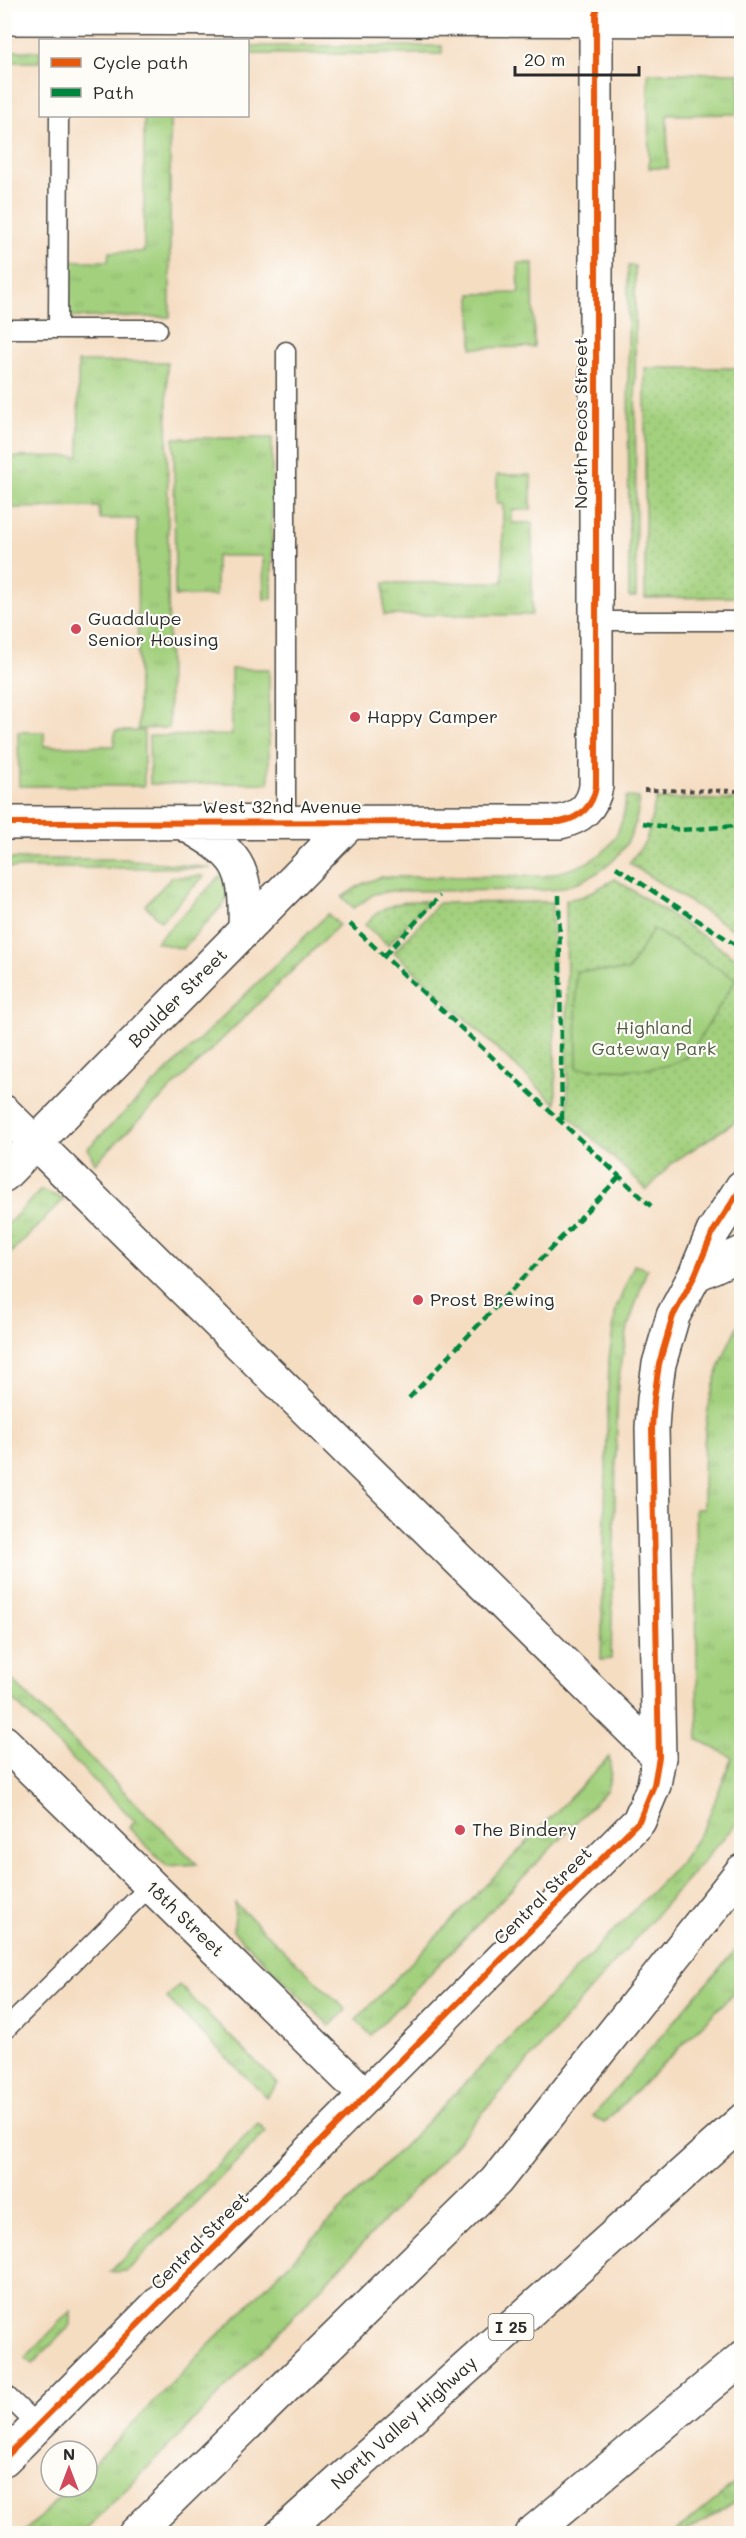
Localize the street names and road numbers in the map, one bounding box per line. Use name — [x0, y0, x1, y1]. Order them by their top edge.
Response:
street label: North Pecos Street — [568, 337, 592, 509]
street label: West 32nd Avenue — [202, 794, 362, 818]
street label: Boulder Street — [123, 943, 232, 1052]
street label: Central Street — [488, 1841, 597, 1950]
street label: 18th Street — [141, 1875, 230, 1962]
street label: Central Street — [145, 2186, 254, 2295]
road number: I 25 — [488, 2314, 534, 2340]
street label: North Valley Highway — [325, 2350, 481, 2494]

